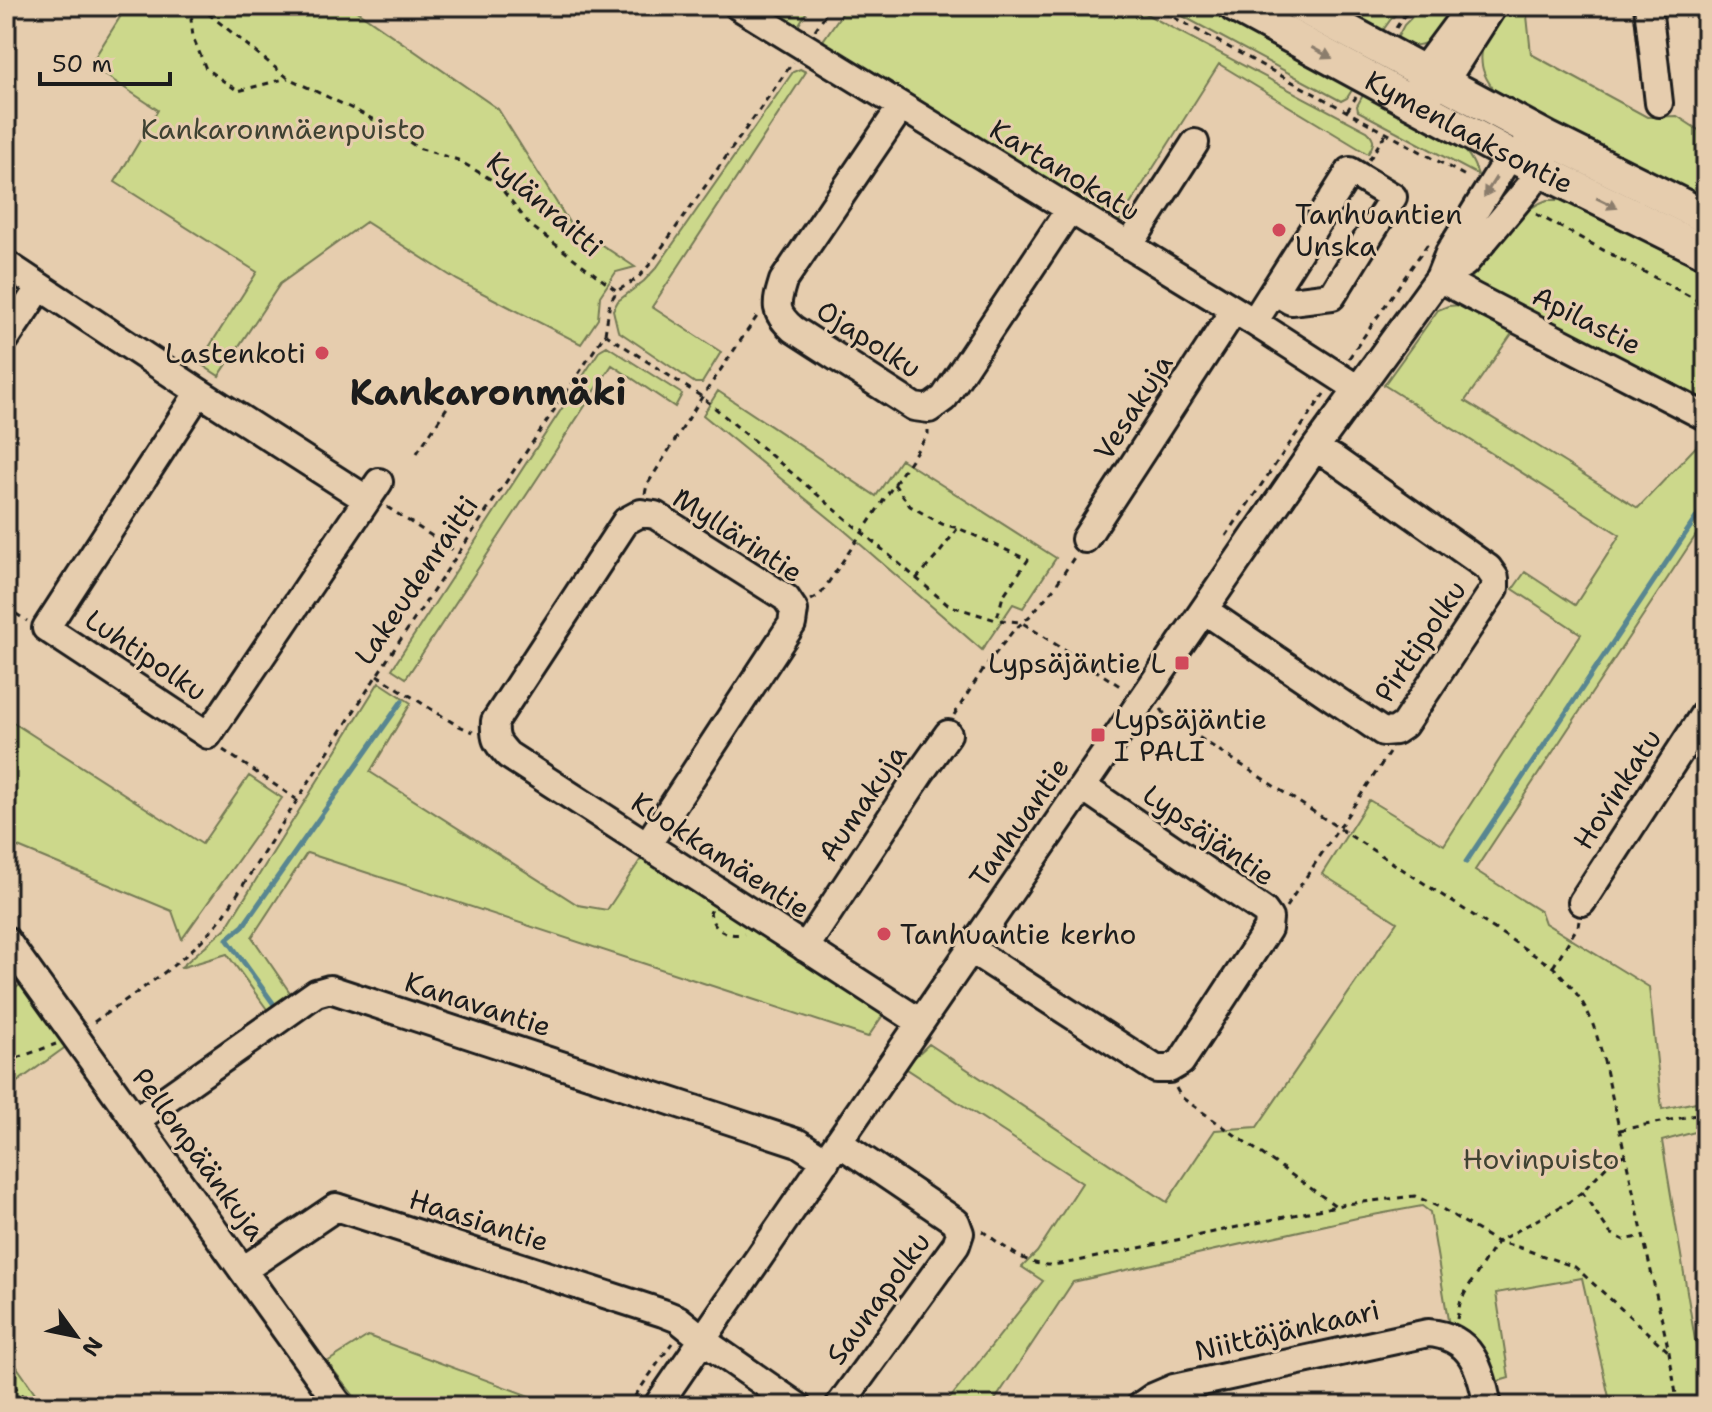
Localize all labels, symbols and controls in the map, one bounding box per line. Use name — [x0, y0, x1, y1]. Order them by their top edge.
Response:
scale bar — [40, 36, 170, 86]
one-way arrow — [1310, 46, 1333, 60]
text: 50 m — [52, 48, 112, 80]
street label: Kymenlaaksontie — [1359, 61, 1580, 202]
park label: Kankaronmäenpuisto — [141, 110, 425, 148]
street label: Kartanokatu — [983, 110, 1147, 230]
street label: Kylänraitti — [479, 143, 611, 265]
one-way arrow — [1483, 176, 1498, 197]
place label: Tanhuantien Unska — [1295, 195, 1462, 265]
one-way arrow — [1596, 196, 1619, 210]
marker: Tanhuantien Unska — [1270, 221, 1288, 239]
street label: Apilastie — [1526, 276, 1648, 364]
street label: Ojapolku — [809, 291, 929, 387]
place label: Lastenkoti — [165, 334, 306, 372]
marker: Lastenkoti — [313, 344, 331, 362]
street label: Vesakuja — [1085, 347, 1181, 467]
district label: Kankaronmäki — [350, 368, 626, 417]
street label: Myllärintie — [666, 479, 810, 591]
street label: Lakeudenraitti — [345, 488, 487, 672]
street label: Pirttipolku — [1365, 573, 1475, 709]
street label: Luhtipolku — [78, 600, 214, 710]
place label: Lypsäjäntie L — [988, 644, 1166, 682]
marker: Lypsäjäntie L — [1173, 654, 1191, 672]
place label: Lypsäjäntie I PALI — [1114, 700, 1267, 770]
street label: Hovinkatu — [1564, 721, 1670, 857]
marker: Lypsäjäntie I PALI — [1089, 726, 1107, 744]
street label: Aumakuja — [809, 737, 915, 869]
street label: Tanhuantie — [960, 749, 1078, 895]
street label: Lypsäjäntie — [1135, 776, 1283, 894]
street label: Kuokkamäentie — [624, 783, 818, 927]
place label: Tanhuantie kerho — [900, 915, 1137, 953]
marker: Tanhuantie kerho — [875, 925, 893, 943]
street label: Kanavantie — [400, 962, 556, 1046]
street label: Pellonpäänkuja — [123, 1060, 275, 1248]
park label: Hovinpuisto — [1462, 1140, 1620, 1178]
street label: Haasiantie — [404, 1180, 554, 1260]
street label: Saunapolku — [817, 1224, 939, 1372]
street label: Niittäjänkaari — [1191, 1290, 1383, 1370]
north arrow — [36, 1296, 116, 1376]
text: N — [75, 1331, 109, 1362]

